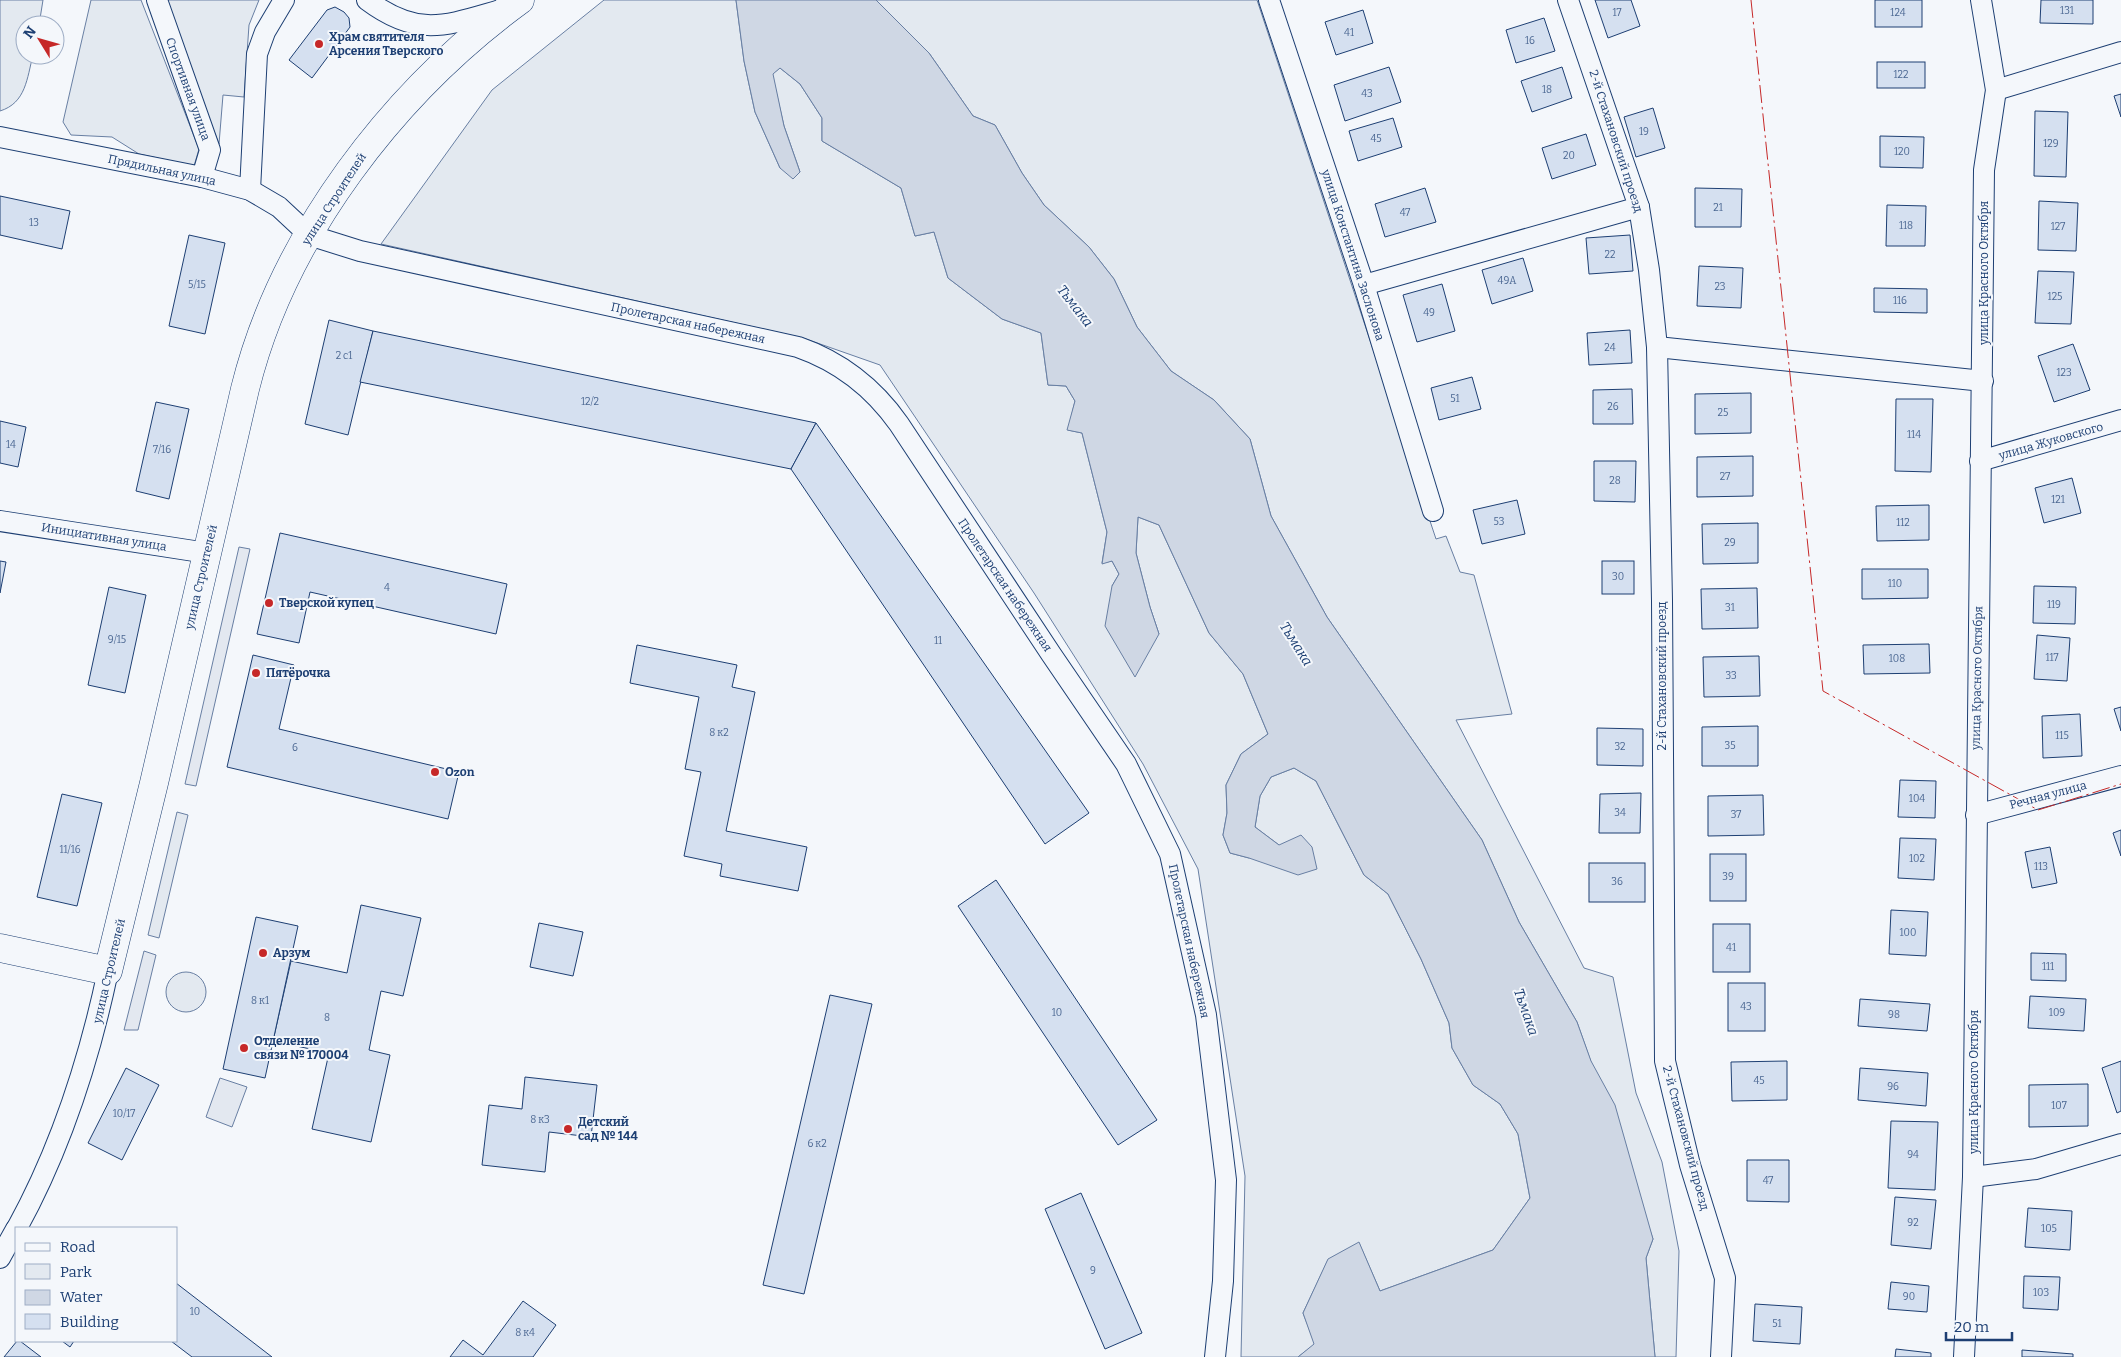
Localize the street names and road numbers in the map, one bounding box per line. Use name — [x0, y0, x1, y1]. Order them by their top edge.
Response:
street label: Спортивная улица — [163, 36, 213, 143]
street label: 2-й Стахановский проезд — [1586, 68, 1646, 214]
street label: улица Строителей — [298, 150, 369, 248]
street label: Прядильная улица — [107, 152, 218, 188]
street label: улица Константина Заслонова — [1318, 167, 1387, 343]
street label: улица Красного Октября — [1977, 201, 1991, 346]
street label: Пролетарская набережная — [610, 300, 767, 346]
street label: улица Жуковского — [1996, 419, 2105, 463]
street label: Пролетарская набережная — [955, 516, 1055, 654]
street label: Инициативная улица — [40, 520, 168, 554]
street label: улица Строителей — [182, 523, 220, 632]
street label: 2-й Стахановский проезд — [1655, 602, 1669, 750]
street label: улица Красного Октября — [1969, 605, 1985, 751]
street label: Речная улица — [2008, 778, 2088, 812]
street label: Пролетарская набережная — [1166, 863, 1212, 1020]
street label: улица Строителей — [90, 917, 128, 1026]
street label: улица Красного Октября — [1967, 1010, 1981, 1155]
street label: 2-й Стахановский проезд — [1660, 1064, 1712, 1212]

